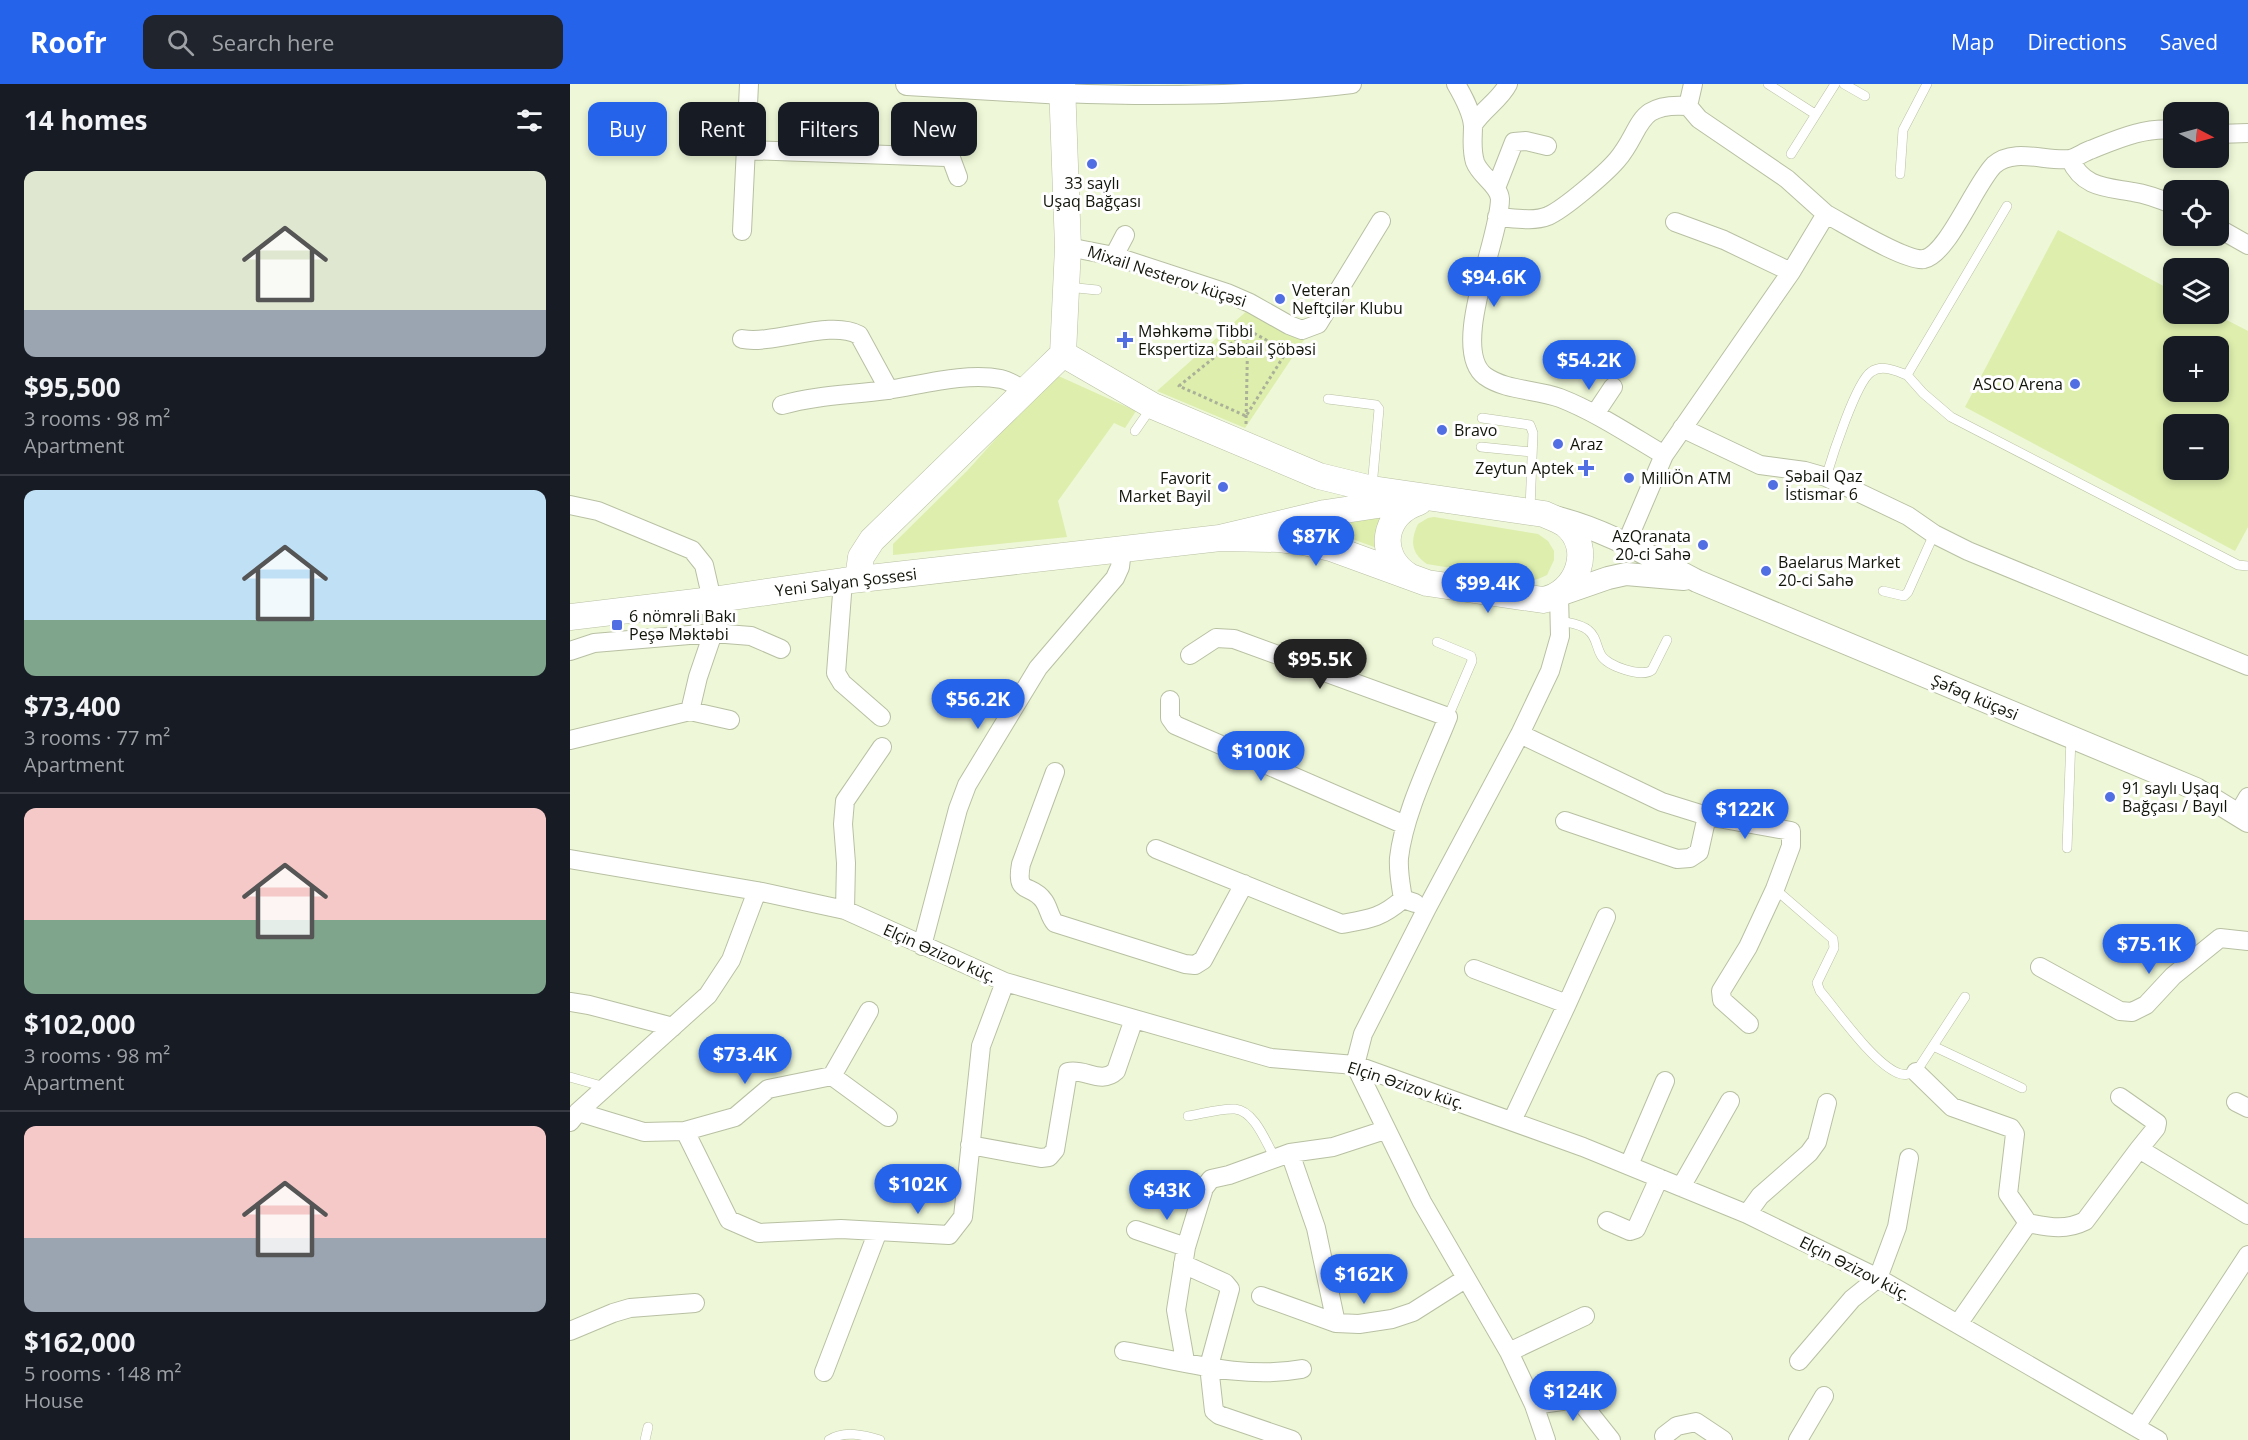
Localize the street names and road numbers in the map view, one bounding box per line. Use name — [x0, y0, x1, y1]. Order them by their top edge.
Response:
street label: Mixail Nesterov küçəsi — [1085, 240, 1249, 312]
street label: Yeni Salyan Şossesi — [774, 562, 918, 602]
street label: Şəfəq küçəsi — [1928, 669, 2022, 725]
street label: Elçin Əzizov küç. — [880, 918, 1000, 988]
street label: Elçin Əzizov küç. — [1345, 1056, 1467, 1114]
street label: Elçin Əzizov küç. — [1796, 1231, 1914, 1305]

